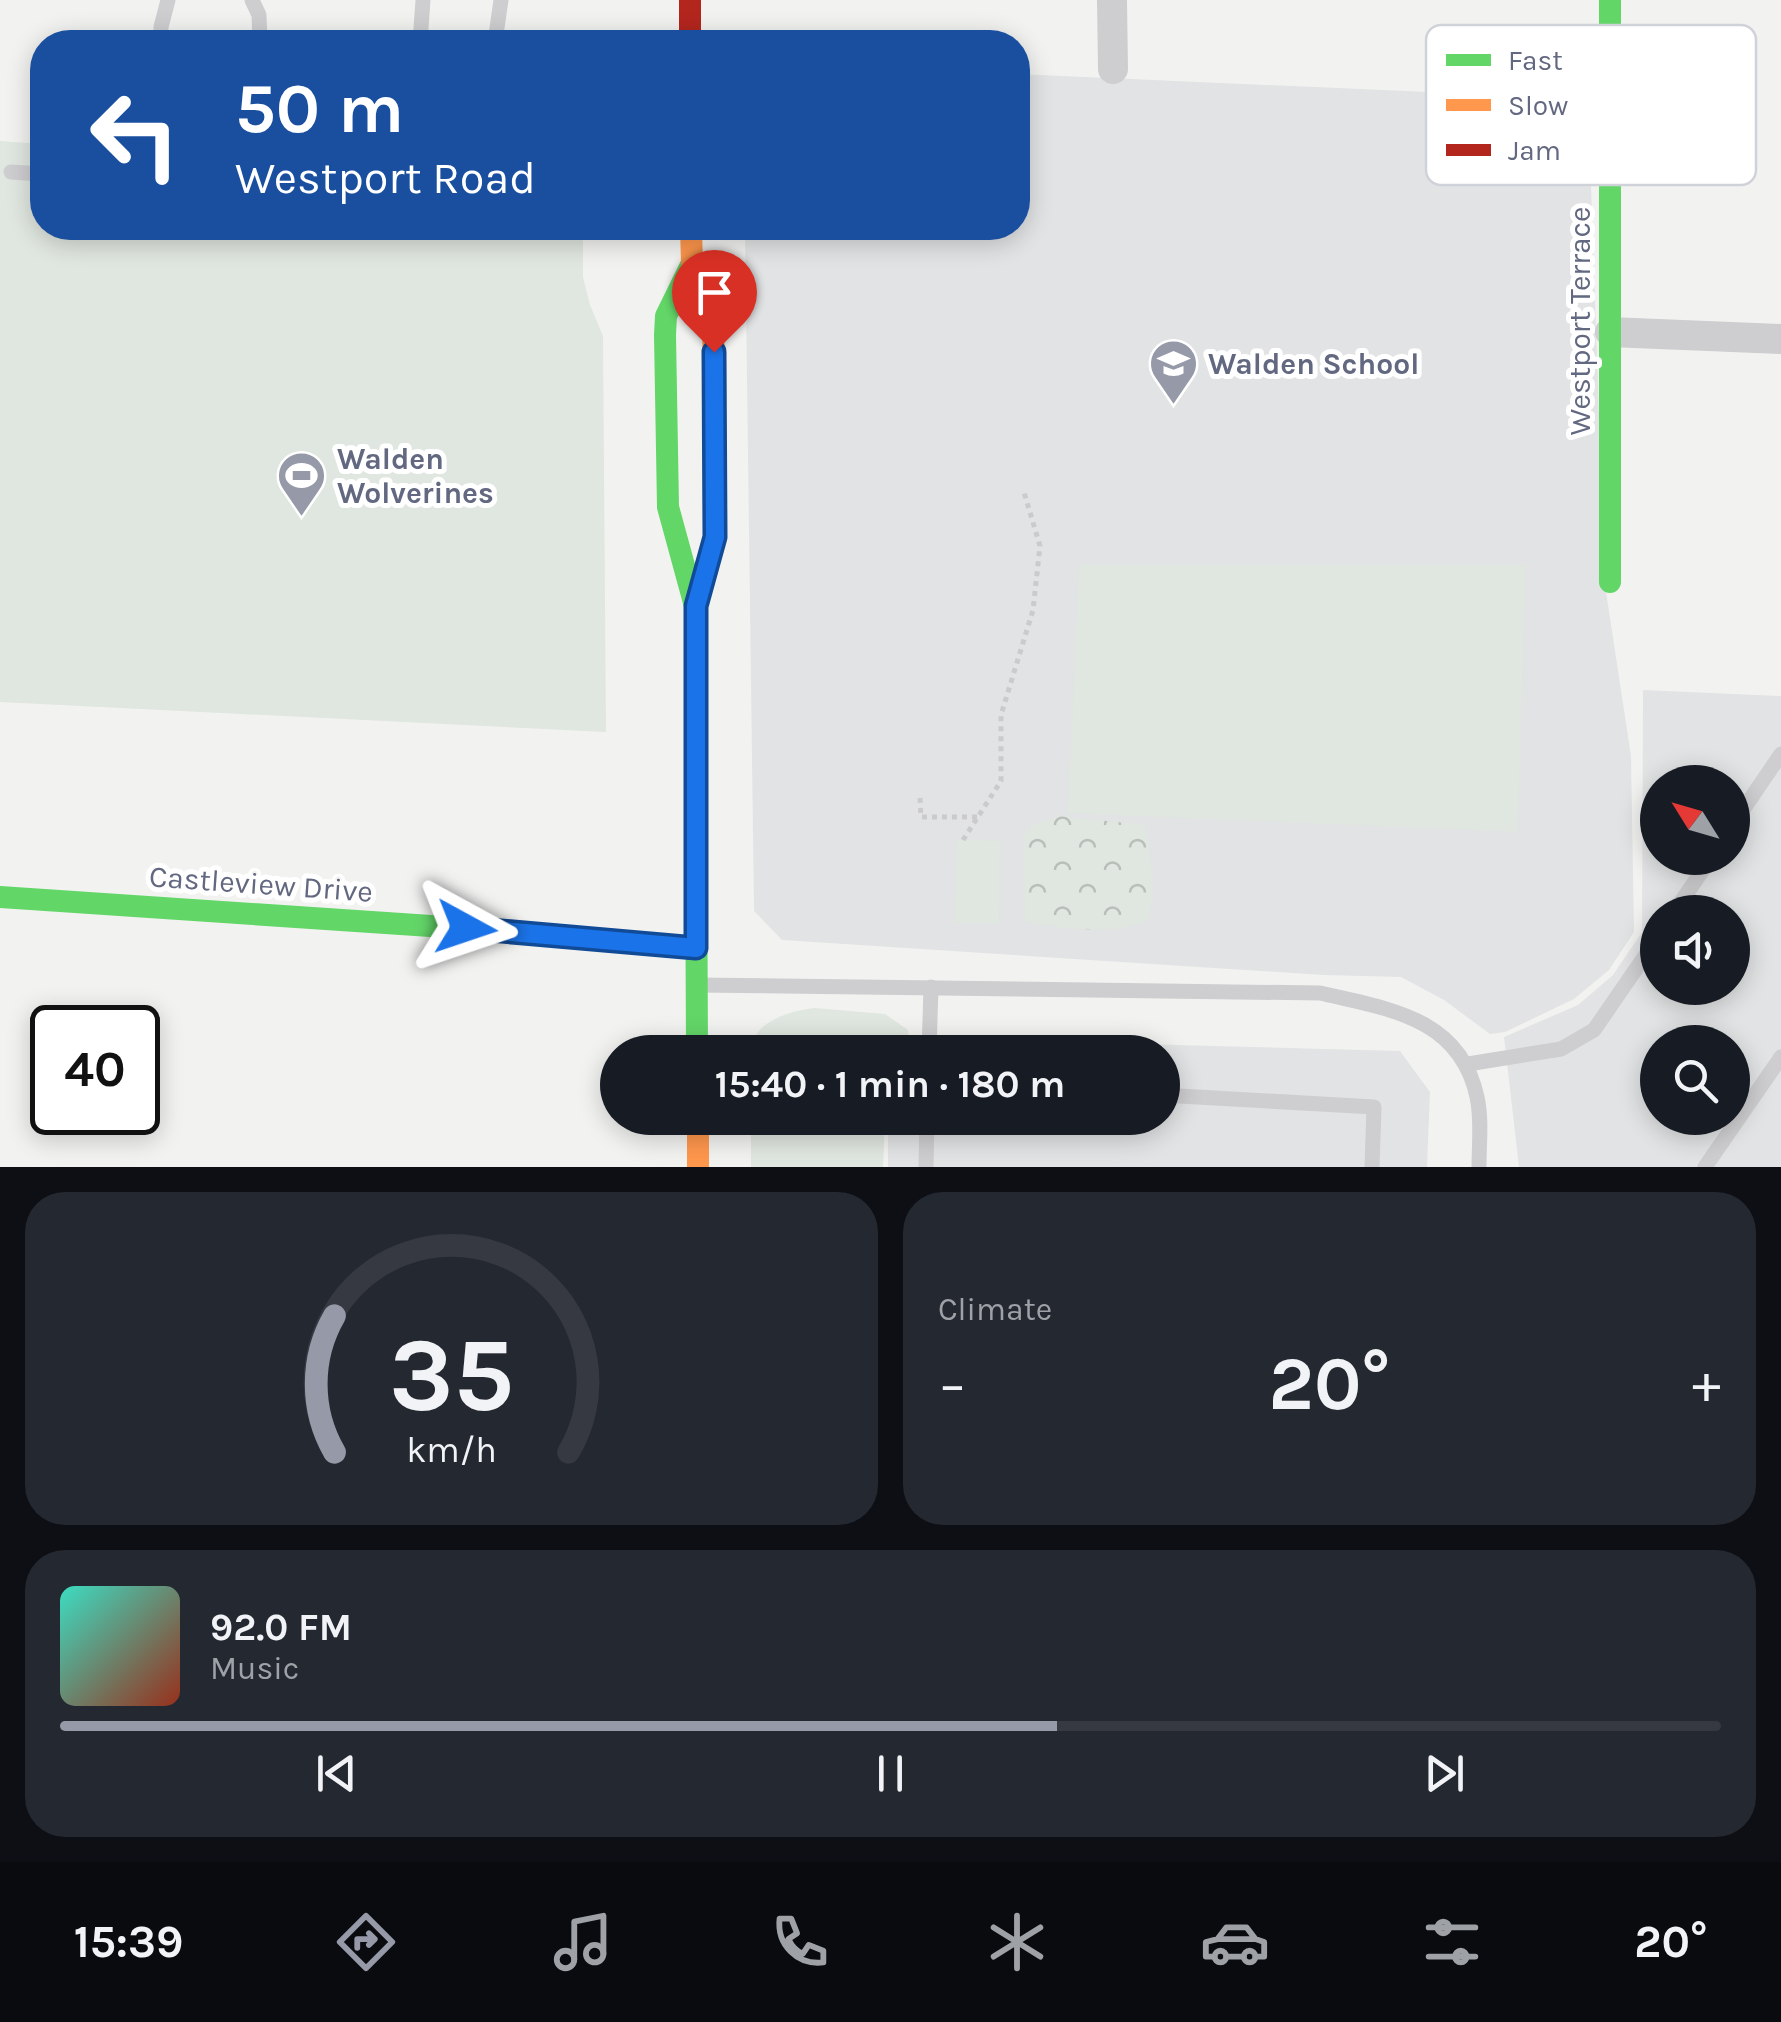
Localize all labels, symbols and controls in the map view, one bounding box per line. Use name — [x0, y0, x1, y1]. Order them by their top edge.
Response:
legend — [1426, 25, 1756, 185]
text: Fast — [1508, 44, 1563, 77]
text: 50 m — [235, 68, 404, 150]
icon: left — [70, 70, 200, 200]
text: Slow — [1508, 89, 1568, 122]
text: Jam — [1508, 134, 1561, 167]
text: Westport Road — [235, 152, 536, 204]
street label: Westport Terrace — [1562, 207, 1598, 435]
pin — [672, 250, 757, 353]
icon: arrive — [687, 265, 742, 320]
school or university icon: Walden School — [1147, 338, 1199, 406]
place label: Walden School — [1208, 346, 1419, 382]
place label: Walden Wolverines — [337, 441, 494, 511]
sports icon: Walden Wolverines — [276, 450, 328, 518]
north arrow — [1640, 765, 1750, 875]
map controls — [1640, 765, 1750, 1135]
street label: Castleview Drive — [148, 858, 374, 910]
position arrow — [414, 876, 518, 980]
button: sound — [1640, 895, 1750, 1005]
speed limit sign: 40 — [30, 1005, 160, 1135]
button: search — [1640, 1025, 1750, 1135]
text: 15:40 · 1 min · 180 m — [715, 1062, 1065, 1107]
text: Climate — [938, 1291, 1052, 1328]
text: 35 — [389, 1315, 514, 1436]
text: 20° — [1269, 1340, 1390, 1428]
text: − — [938, 1352, 967, 1416]
text: + — [1692, 1352, 1721, 1416]
text: km/h — [406, 1429, 497, 1471]
text: 92.0 FM — [210, 1605, 352, 1650]
text: Music — [210, 1650, 299, 1687]
icon: previous — [309, 1746, 364, 1801]
icon: pause — [863, 1746, 918, 1801]
icon: next — [1417, 1746, 1472, 1801]
icon: directions — [331, 1907, 401, 1977]
icon: music — [548, 1907, 618, 1977]
icon: phone — [765, 1907, 835, 1977]
icon: climate — [982, 1907, 1052, 1977]
icon: car — [1200, 1907, 1270, 1977]
icon: filters — [1417, 1907, 1487, 1977]
text: 15:39 — [74, 1916, 183, 1968]
text: 20° — [1634, 1916, 1707, 1968]

